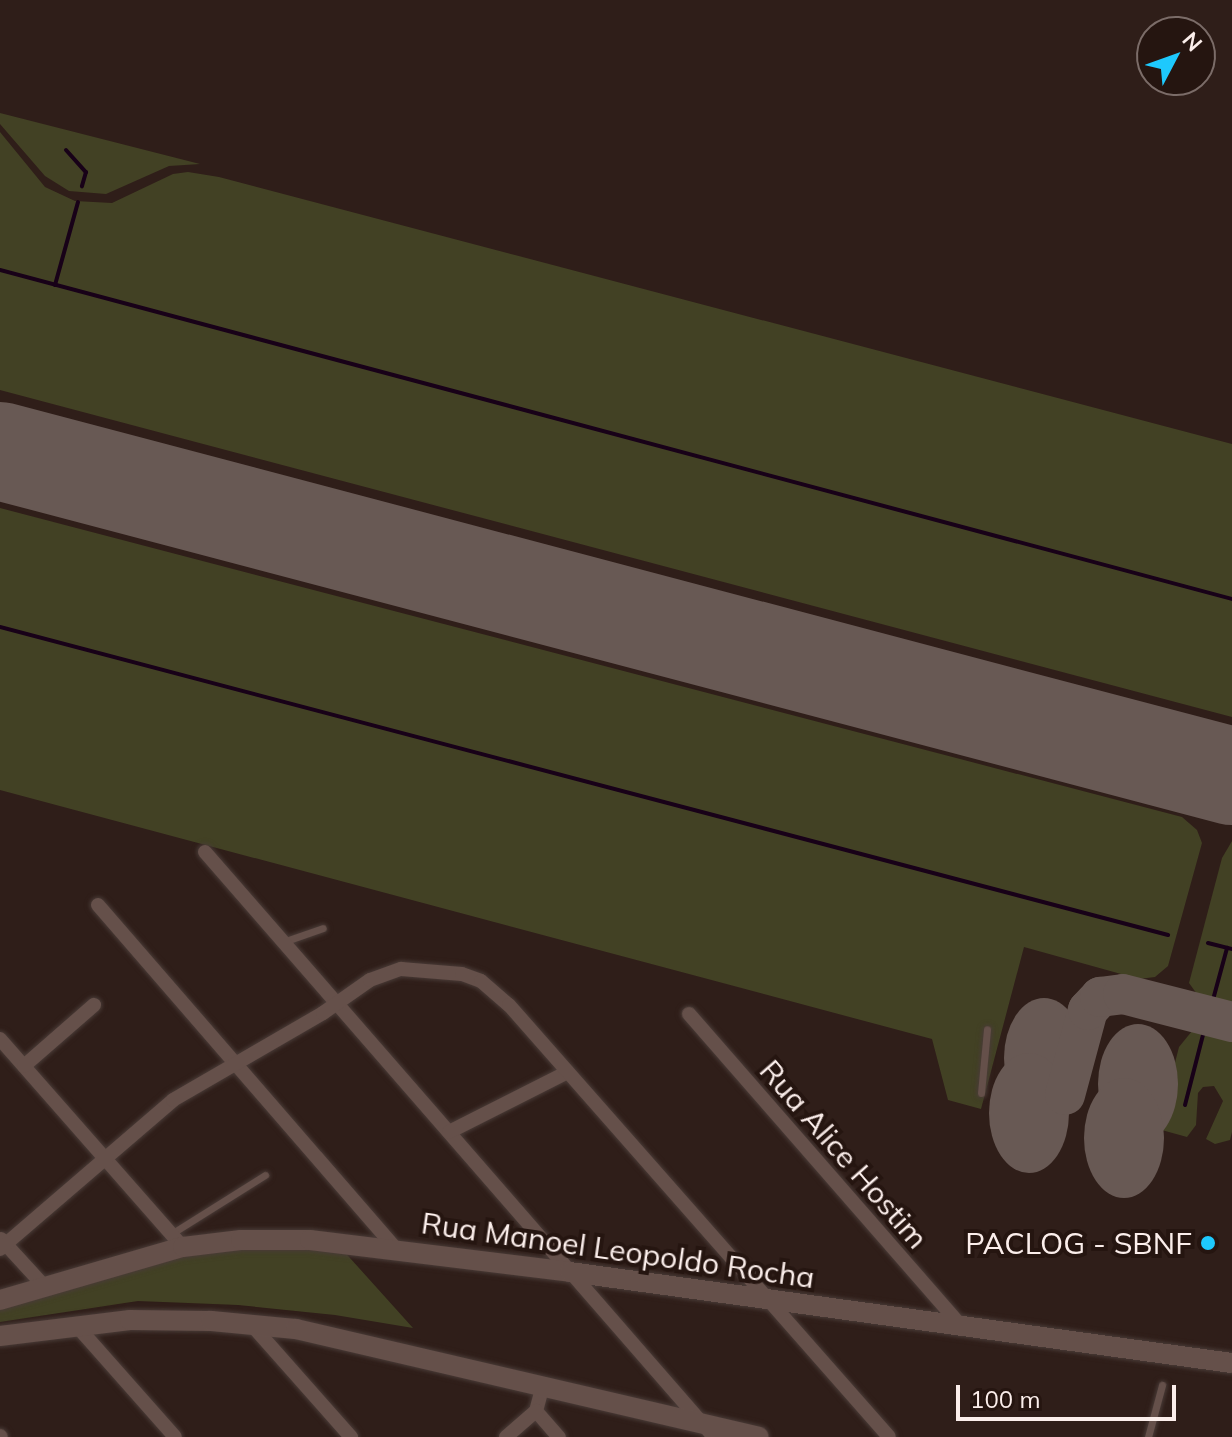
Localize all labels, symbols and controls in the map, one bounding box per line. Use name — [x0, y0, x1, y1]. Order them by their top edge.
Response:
north arrow — [1136, 16, 1216, 96]
text: N — [1177, 26, 1209, 57]
street label: Rua Alice Hostim — [752, 1052, 936, 1256]
street label: Rua Manoel Leopoldo Rocha — [419, 1205, 817, 1295]
place label: PACLOG - SBNF — [965, 1225, 1192, 1261]
marker: PACLOG - SBNF — [1199, 1234, 1217, 1252]
scale bar — [960, 1369, 1180, 1419]
text: 100 m — [970, 1384, 1041, 1414]

